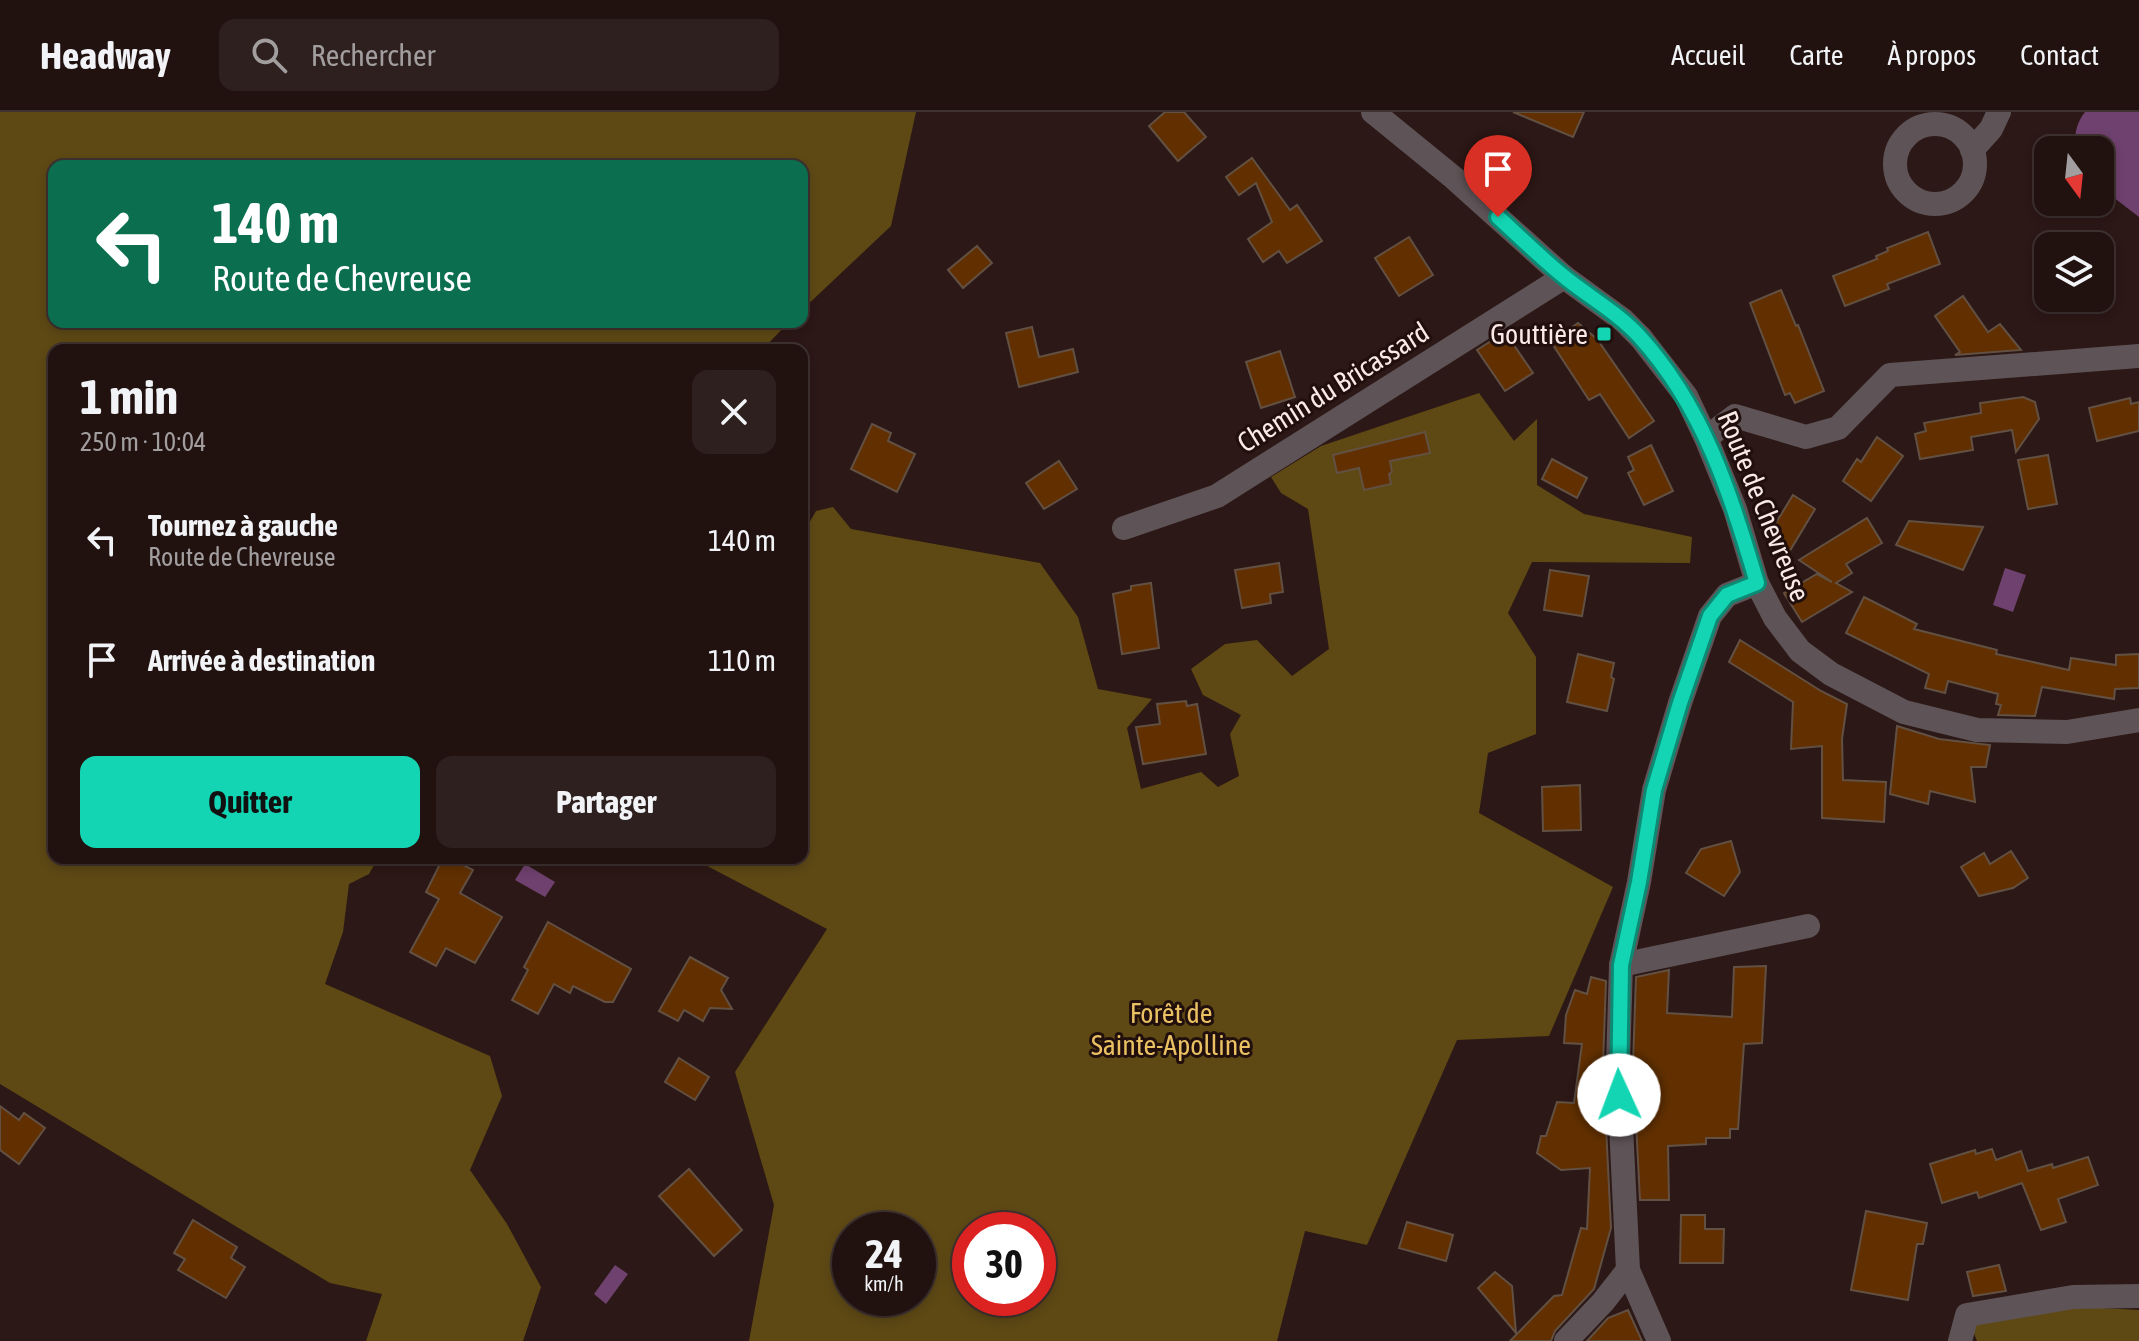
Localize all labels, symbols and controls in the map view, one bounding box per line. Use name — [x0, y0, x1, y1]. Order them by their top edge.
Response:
search box — [219, 19, 779, 91]
icon: search — [247, 33, 291, 77]
text: Headway — [40, 34, 171, 77]
text: Rechercher — [311, 38, 435, 72]
text: Accueil — [1671, 39, 1745, 71]
text: Carte — [1789, 39, 1844, 71]
text: À propos — [1888, 39, 1976, 71]
text: Contact — [2020, 39, 2099, 71]
pin — [1464, 135, 1532, 217]
north arrow — [2034, 136, 2114, 216]
map controls — [2034, 136, 2114, 312]
icon: arrive — [1476, 147, 1520, 191]
text: 140 m — [212, 191, 339, 255]
icon: left — [80, 192, 184, 296]
button: layers — [2034, 232, 2114, 312]
text: Route de Chevreuse — [212, 257, 472, 299]
street label: Chemin du Bricassard — [1232, 315, 1434, 459]
place label: Gouttière — [1490, 318, 1588, 350]
marker: Gouttière — [1595, 325, 1613, 343]
text: 1 min — [80, 369, 178, 424]
button: close — [692, 370, 776, 454]
street label: Route de Chevreuse — [1711, 406, 1817, 606]
text: 250 m · 10:04 — [80, 427, 206, 457]
text: Tournez à gauche — [148, 508, 338, 542]
icon: left — [80, 518, 124, 562]
text: 140 m — [708, 523, 776, 557]
text: Route de Chevreuse — [148, 542, 336, 572]
icon: arrive — [80, 638, 124, 682]
text: Arrivée à destination — [148, 643, 375, 677]
text: 110 m — [708, 643, 776, 677]
button: Quitter — [80, 756, 420, 848]
button: Partager — [436, 756, 776, 848]
park label: Forêt de Sainte-Apolline — [1091, 997, 1251, 1061]
position arrow — [1577, 1053, 1661, 1137]
speed limit sign: 30 — [952, 1212, 1056, 1316]
text: 24 — [865, 1231, 903, 1276]
text: km/h — [864, 1272, 904, 1295]

